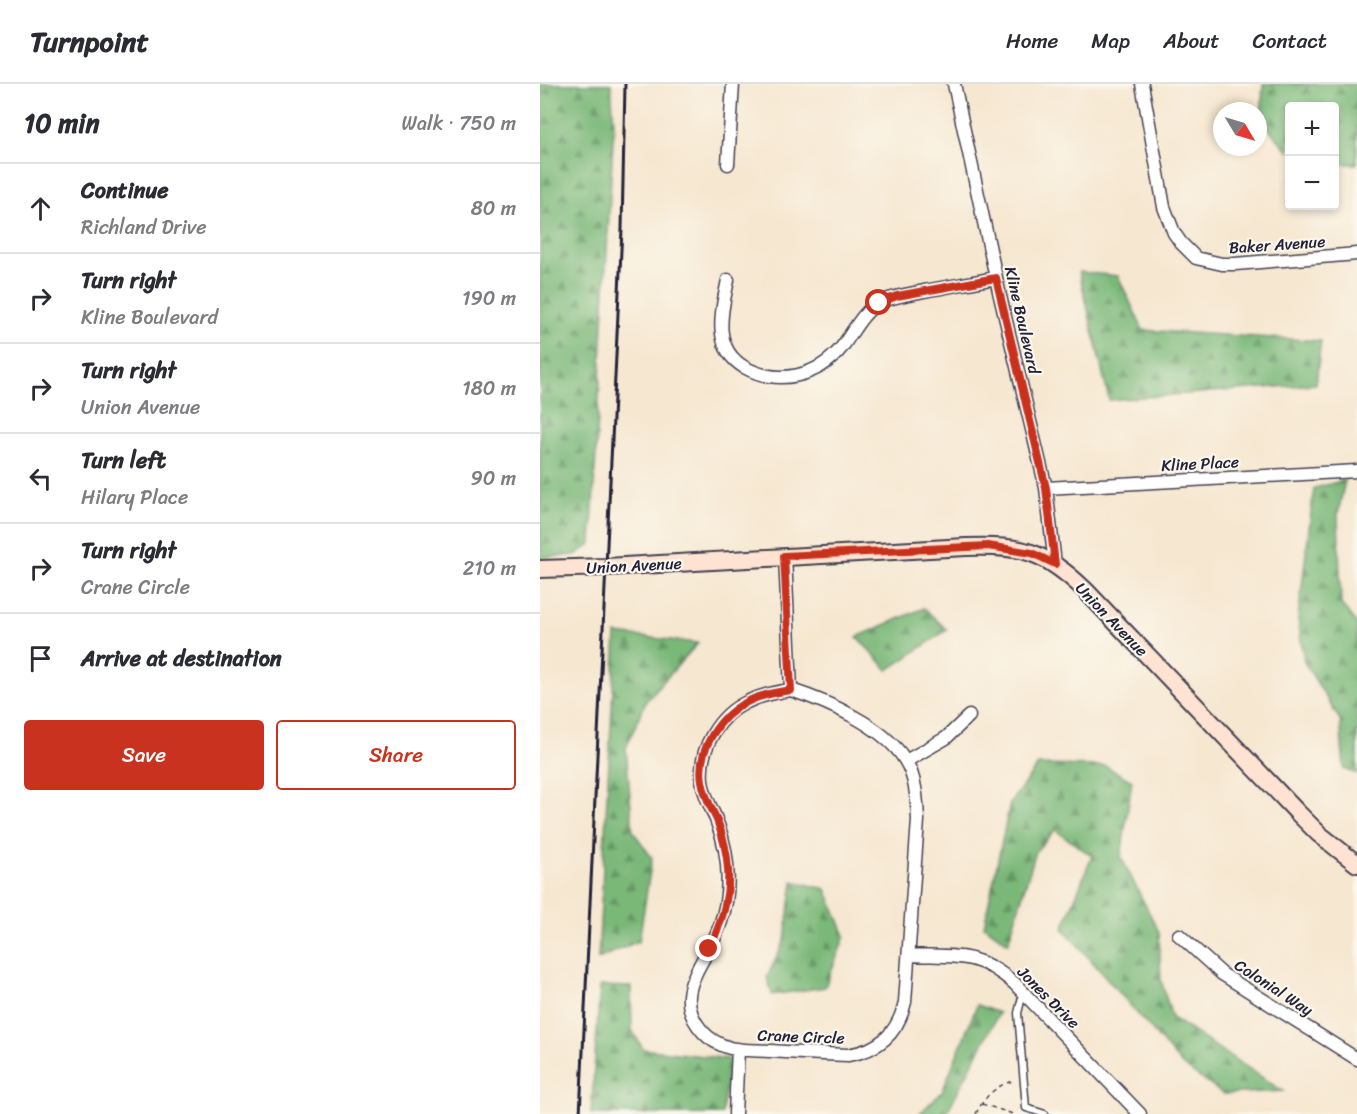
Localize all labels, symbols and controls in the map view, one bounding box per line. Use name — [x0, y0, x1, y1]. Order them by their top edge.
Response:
text: Turnpoint — [30, 17, 149, 66]
text: Home — [1006, 22, 1058, 60]
text: Map — [1091, 22, 1130, 60]
text: About — [1163, 22, 1220, 60]
text: Contact — [1253, 22, 1327, 60]
text: 10 min — [24, 100, 100, 146]
north arrow — [1213, 102, 1267, 156]
map controls — [1285, 102, 1339, 210]
button: + — [1285, 102, 1339, 156]
text: Walk · 750 m — [402, 106, 516, 141]
button: − — [1285, 156, 1339, 210]
text: Continue — [81, 171, 169, 210]
text: 80 m — [471, 191, 516, 226]
icon: ahead — [24, 192, 57, 225]
text: Richland Drive — [81, 210, 207, 245]
street label: Baker Avenue — [1228, 227, 1326, 262]
text: Turn right — [81, 261, 176, 300]
street label: Kline Boulevard — [996, 263, 1049, 378]
text: 190 m — [462, 281, 516, 316]
icon: right — [24, 282, 57, 315]
route start — [865, 289, 891, 315]
text: Kline Boulevard — [81, 300, 218, 335]
text: Turn right — [81, 351, 176, 390]
text: 180 m — [462, 371, 516, 406]
icon: right — [24, 372, 57, 405]
text: Union Avenue — [81, 390, 200, 425]
text: Turn left — [81, 441, 166, 480]
street label: Kline Place — [1160, 447, 1240, 480]
text: 90 m — [471, 461, 516, 496]
icon: left — [24, 462, 57, 495]
text: Hilary Place — [81, 480, 188, 515]
text: Turn right — [81, 531, 176, 570]
street label: Union Avenue — [586, 549, 682, 582]
text: 210 m — [463, 551, 516, 586]
icon: right — [24, 552, 57, 585]
text: Crane Circle — [81, 570, 190, 605]
street label: Union Avenue — [1068, 575, 1155, 664]
text: Arrive at destination — [81, 639, 282, 678]
icon: arrive — [24, 642, 57, 675]
button: Save — [24, 720, 264, 790]
button: Share — [276, 720, 516, 790]
route end — [695, 935, 721, 961]
street label: Colonial Way — [1228, 951, 1320, 1024]
street label: Jones Drive — [1009, 958, 1087, 1036]
street label: Crane Circle — [757, 1020, 845, 1053]

